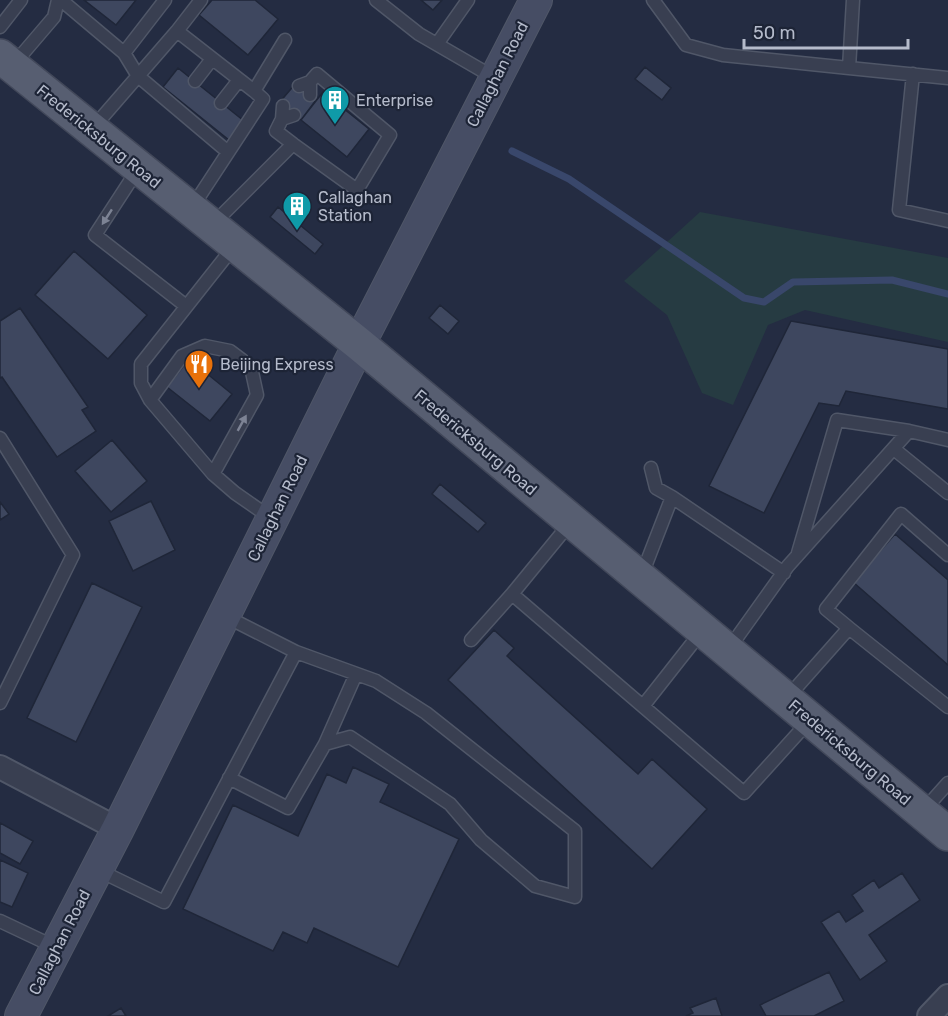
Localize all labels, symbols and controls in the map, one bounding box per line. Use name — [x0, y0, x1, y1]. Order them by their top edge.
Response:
scale bar — [744, 12, 908, 50]
street label: Callaghan Road — [463, 18, 532, 130]
text: 50 m — [753, 22, 796, 44]
street label: Fredericksburg Road — [33, 81, 164, 192]
building icon: Enterprise — [319, 84, 351, 126]
place label: Enterprise — [356, 91, 433, 110]
place label: Callaghan Station — [318, 188, 392, 225]
building icon: Callaghan Station — [281, 190, 313, 232]
one-way arrow — [102, 209, 113, 225]
restaurant icon: Beijing Express — [183, 348, 215, 390]
place label: Beijing Express — [220, 355, 334, 374]
street label: Fredericksburg Road — [411, 386, 541, 499]
one-way arrow — [237, 414, 247, 431]
street label: Callaghan Road — [244, 452, 311, 564]
street label: Fredericksburg Road — [785, 696, 915, 809]
street label: Callaghan Road — [25, 886, 94, 998]

